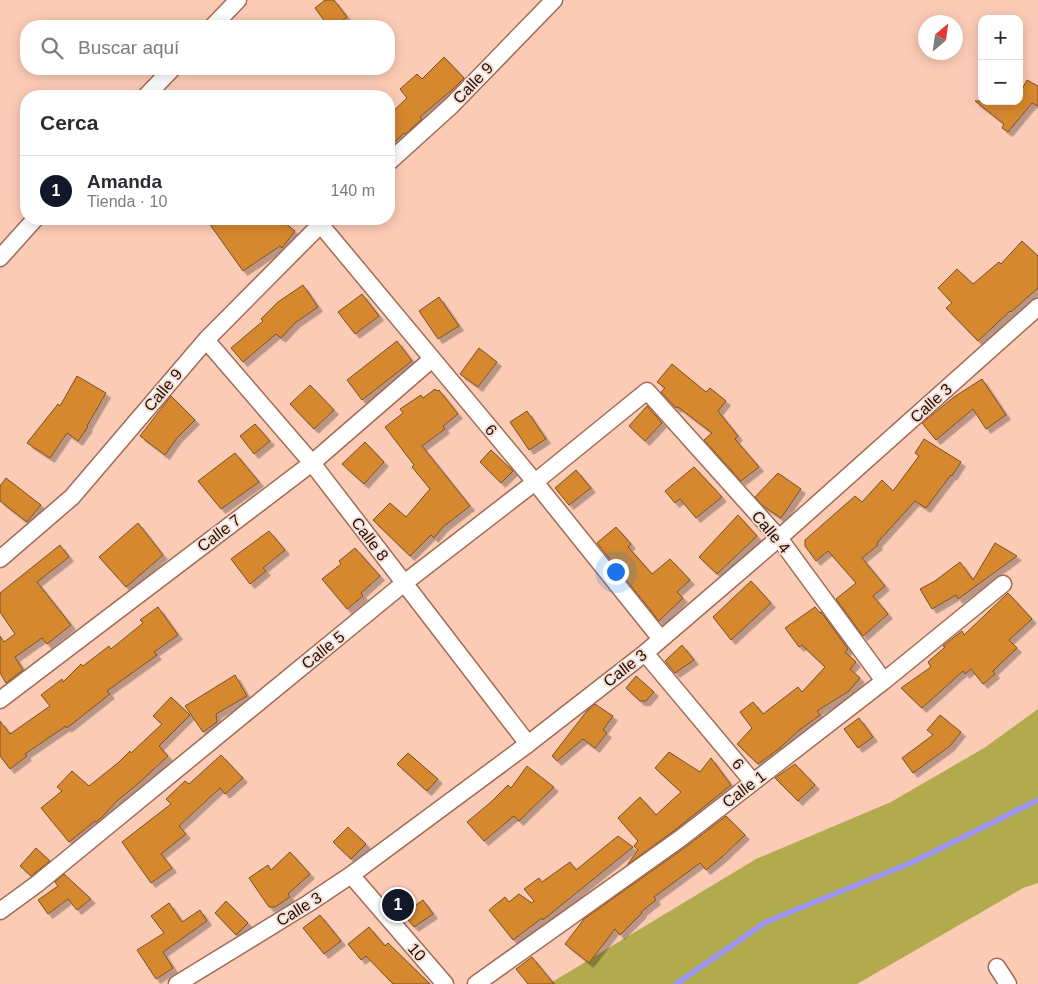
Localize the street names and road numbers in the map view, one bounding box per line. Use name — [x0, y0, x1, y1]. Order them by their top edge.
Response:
street label: Calle 9 — [450, 59, 496, 107]
street label: Calle 9 — [140, 365, 186, 415]
street label: Calle 3 — [907, 380, 955, 426]
street label: 6 — [482, 421, 500, 439]
street label: Calle 4 — [748, 507, 794, 557]
street label: Calle 7 — [194, 511, 244, 555]
street label: Calle 8 — [348, 514, 392, 564]
street label: Calle 5 — [298, 628, 348, 672]
street label: Calle 3 — [600, 646, 650, 690]
street label: 6 — [729, 755, 747, 773]
street label: Calle 1 — [719, 767, 769, 811]
street label: Calle 3 — [273, 889, 325, 929]
street label: 10 — [405, 940, 429, 964]

